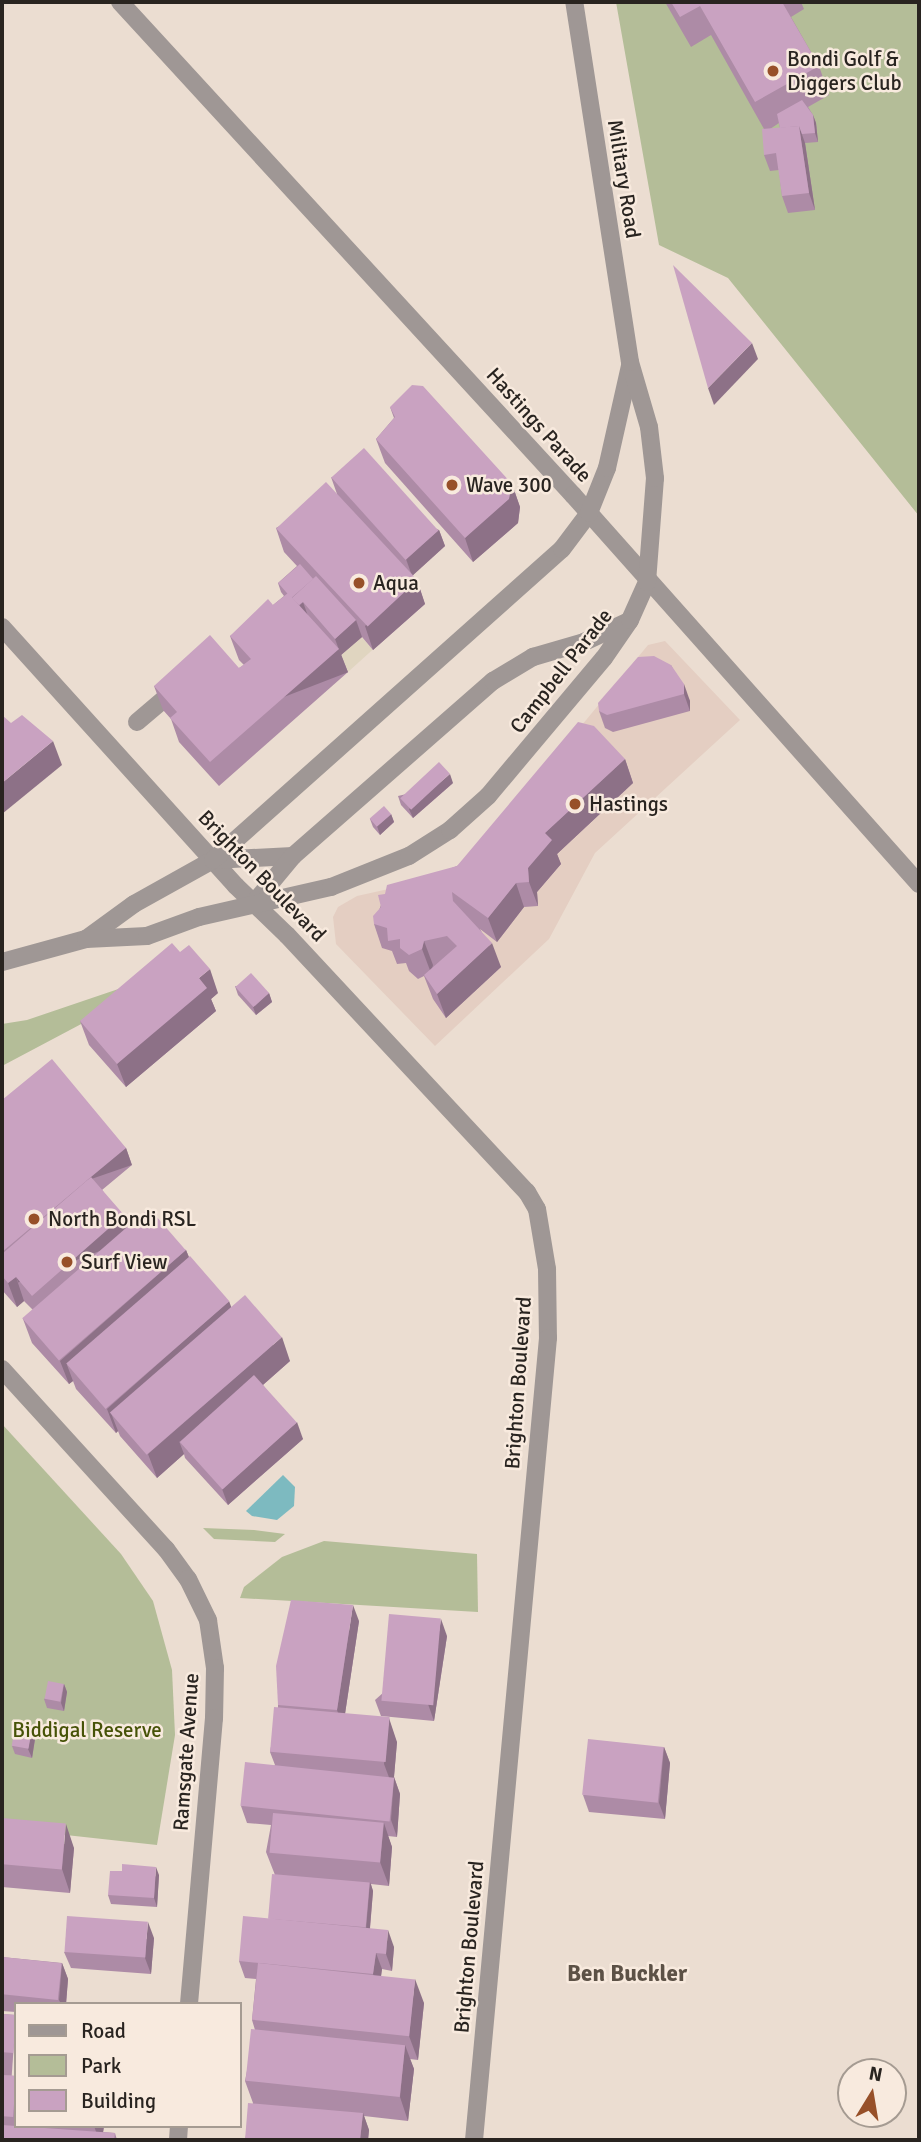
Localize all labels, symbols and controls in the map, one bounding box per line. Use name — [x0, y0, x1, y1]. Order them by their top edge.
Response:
place label: Bondi Golf & Diggers Club — [787, 46, 902, 96]
marker: Bondi Golf & Diggers Club — [765, 63, 781, 79]
street label: Military Road — [602, 118, 646, 240]
street label: Hastings Parade — [481, 363, 597, 487]
place label: Wave 300 — [466, 472, 552, 498]
marker: Wave 300 — [444, 477, 460, 493]
place label: Aqua — [373, 570, 419, 596]
marker: Aqua — [351, 575, 367, 591]
street label: Campbell Parade — [505, 604, 617, 738]
place label: Hastings — [589, 791, 668, 817]
marker: Hastings — [567, 796, 583, 812]
street label: Brighton Boulevard — [193, 805, 331, 947]
place label: North Bondi RSL — [48, 1206, 196, 1232]
marker: North Bondi RSL — [26, 1211, 42, 1227]
place label: Surf View — [81, 1249, 167, 1275]
marker: Surf View — [59, 1254, 75, 1270]
street label: Brighton Boulevard — [499, 1296, 537, 1470]
street label: Ramsgate Avenue — [168, 1672, 204, 1832]
park label: Biddigal Reserve — [12, 1717, 162, 1743]
street label: Brighton Boulevard — [449, 1860, 489, 2034]
district label: Ben Buckler — [567, 1960, 687, 1988]
legend — [14, 2002, 242, 2128]
text: Road — [81, 2018, 126, 2044]
text: Park — [81, 2053, 121, 2079]
north arrow — [837, 2058, 907, 2128]
text: N — [867, 2061, 884, 2087]
text: Building — [81, 2088, 156, 2114]

